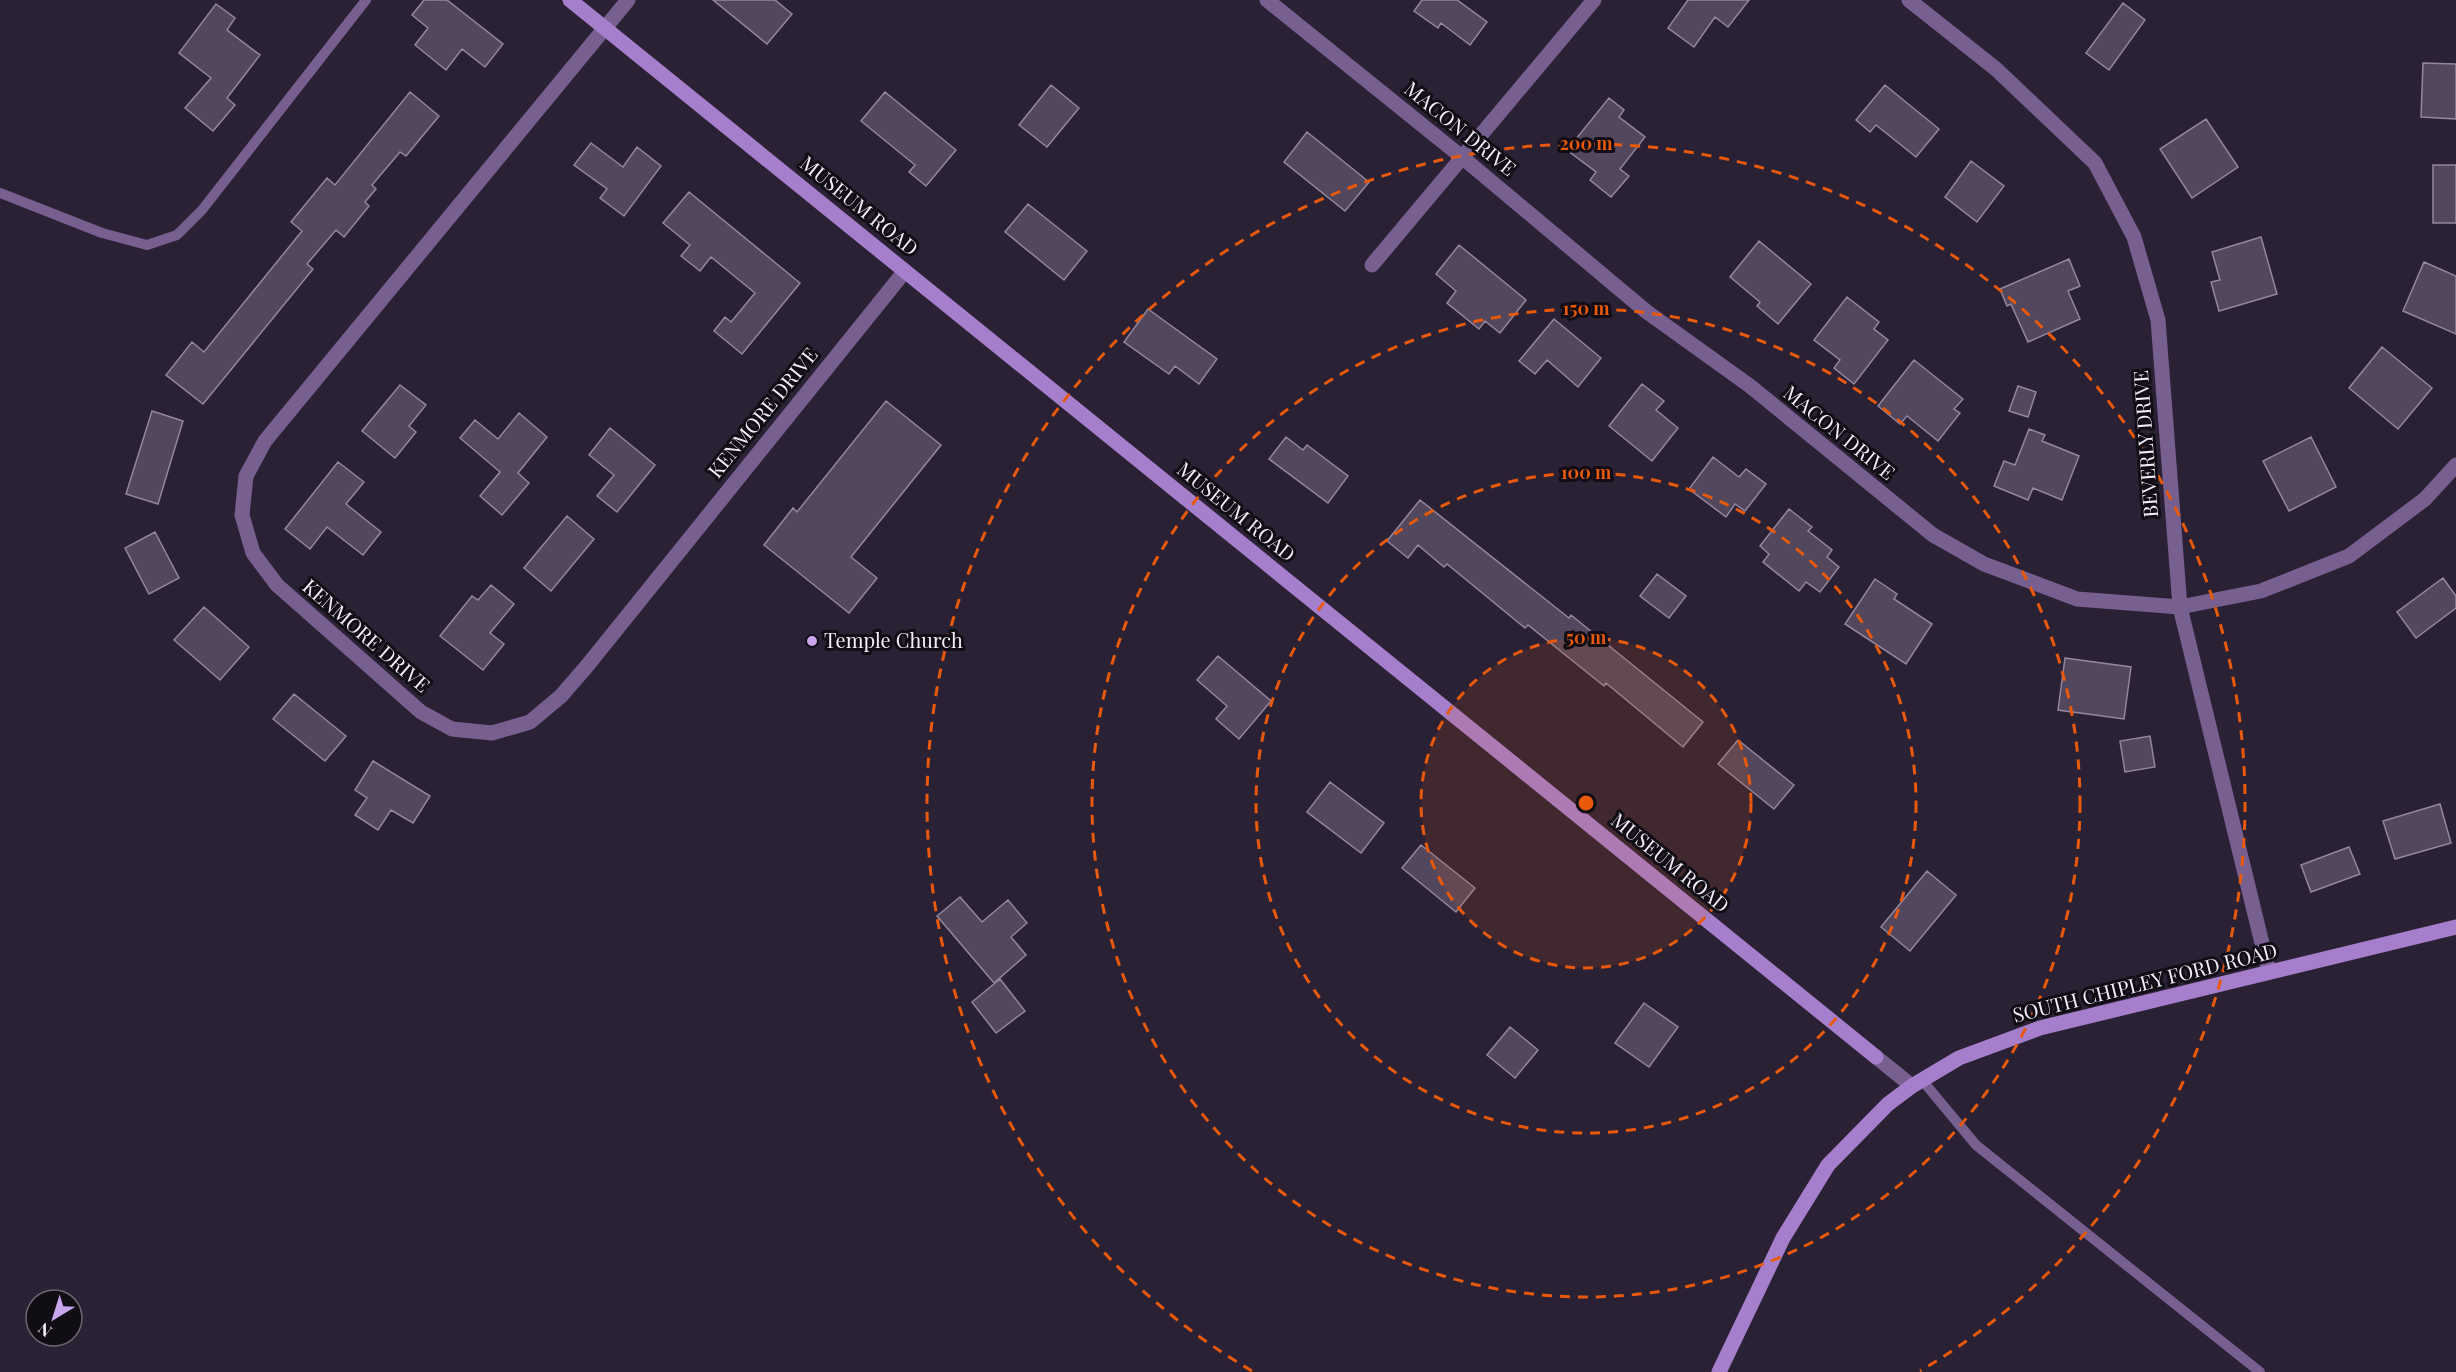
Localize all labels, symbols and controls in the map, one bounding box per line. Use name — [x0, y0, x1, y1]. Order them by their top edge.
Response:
street label: MACON DRIVE — [1400, 75, 1522, 181]
text: 200 m — [1559, 131, 1613, 155]
street label: MUSEUM ROAD — [795, 149, 924, 261]
text: 150 m — [1562, 296, 1610, 320]
street label: KENMORE DRIVE — [701, 341, 823, 483]
street label: BEVERLY DRIVE — [2126, 370, 2163, 519]
street label: MACON DRIVE — [1779, 379, 1901, 485]
street label: MUSEUM ROAD — [1172, 455, 1301, 567]
text: 100 m — [1561, 460, 1612, 484]
street label: KENMORE DRIVE — [298, 572, 436, 698]
text: 50 m — [1566, 625, 1607, 649]
place label: Temple Church — [824, 626, 963, 653]
marker: Temple Church — [805, 634, 819, 648]
centre of rings — [1576, 793, 1596, 813]
street label: MUSEUM ROAD — [1606, 806, 1735, 918]
street label: SOUTH CHIPLEY FORD ROAD — [2010, 936, 2280, 1027]
north arrow — [24, 1288, 84, 1348]
text: N — [33, 1318, 55, 1342]

